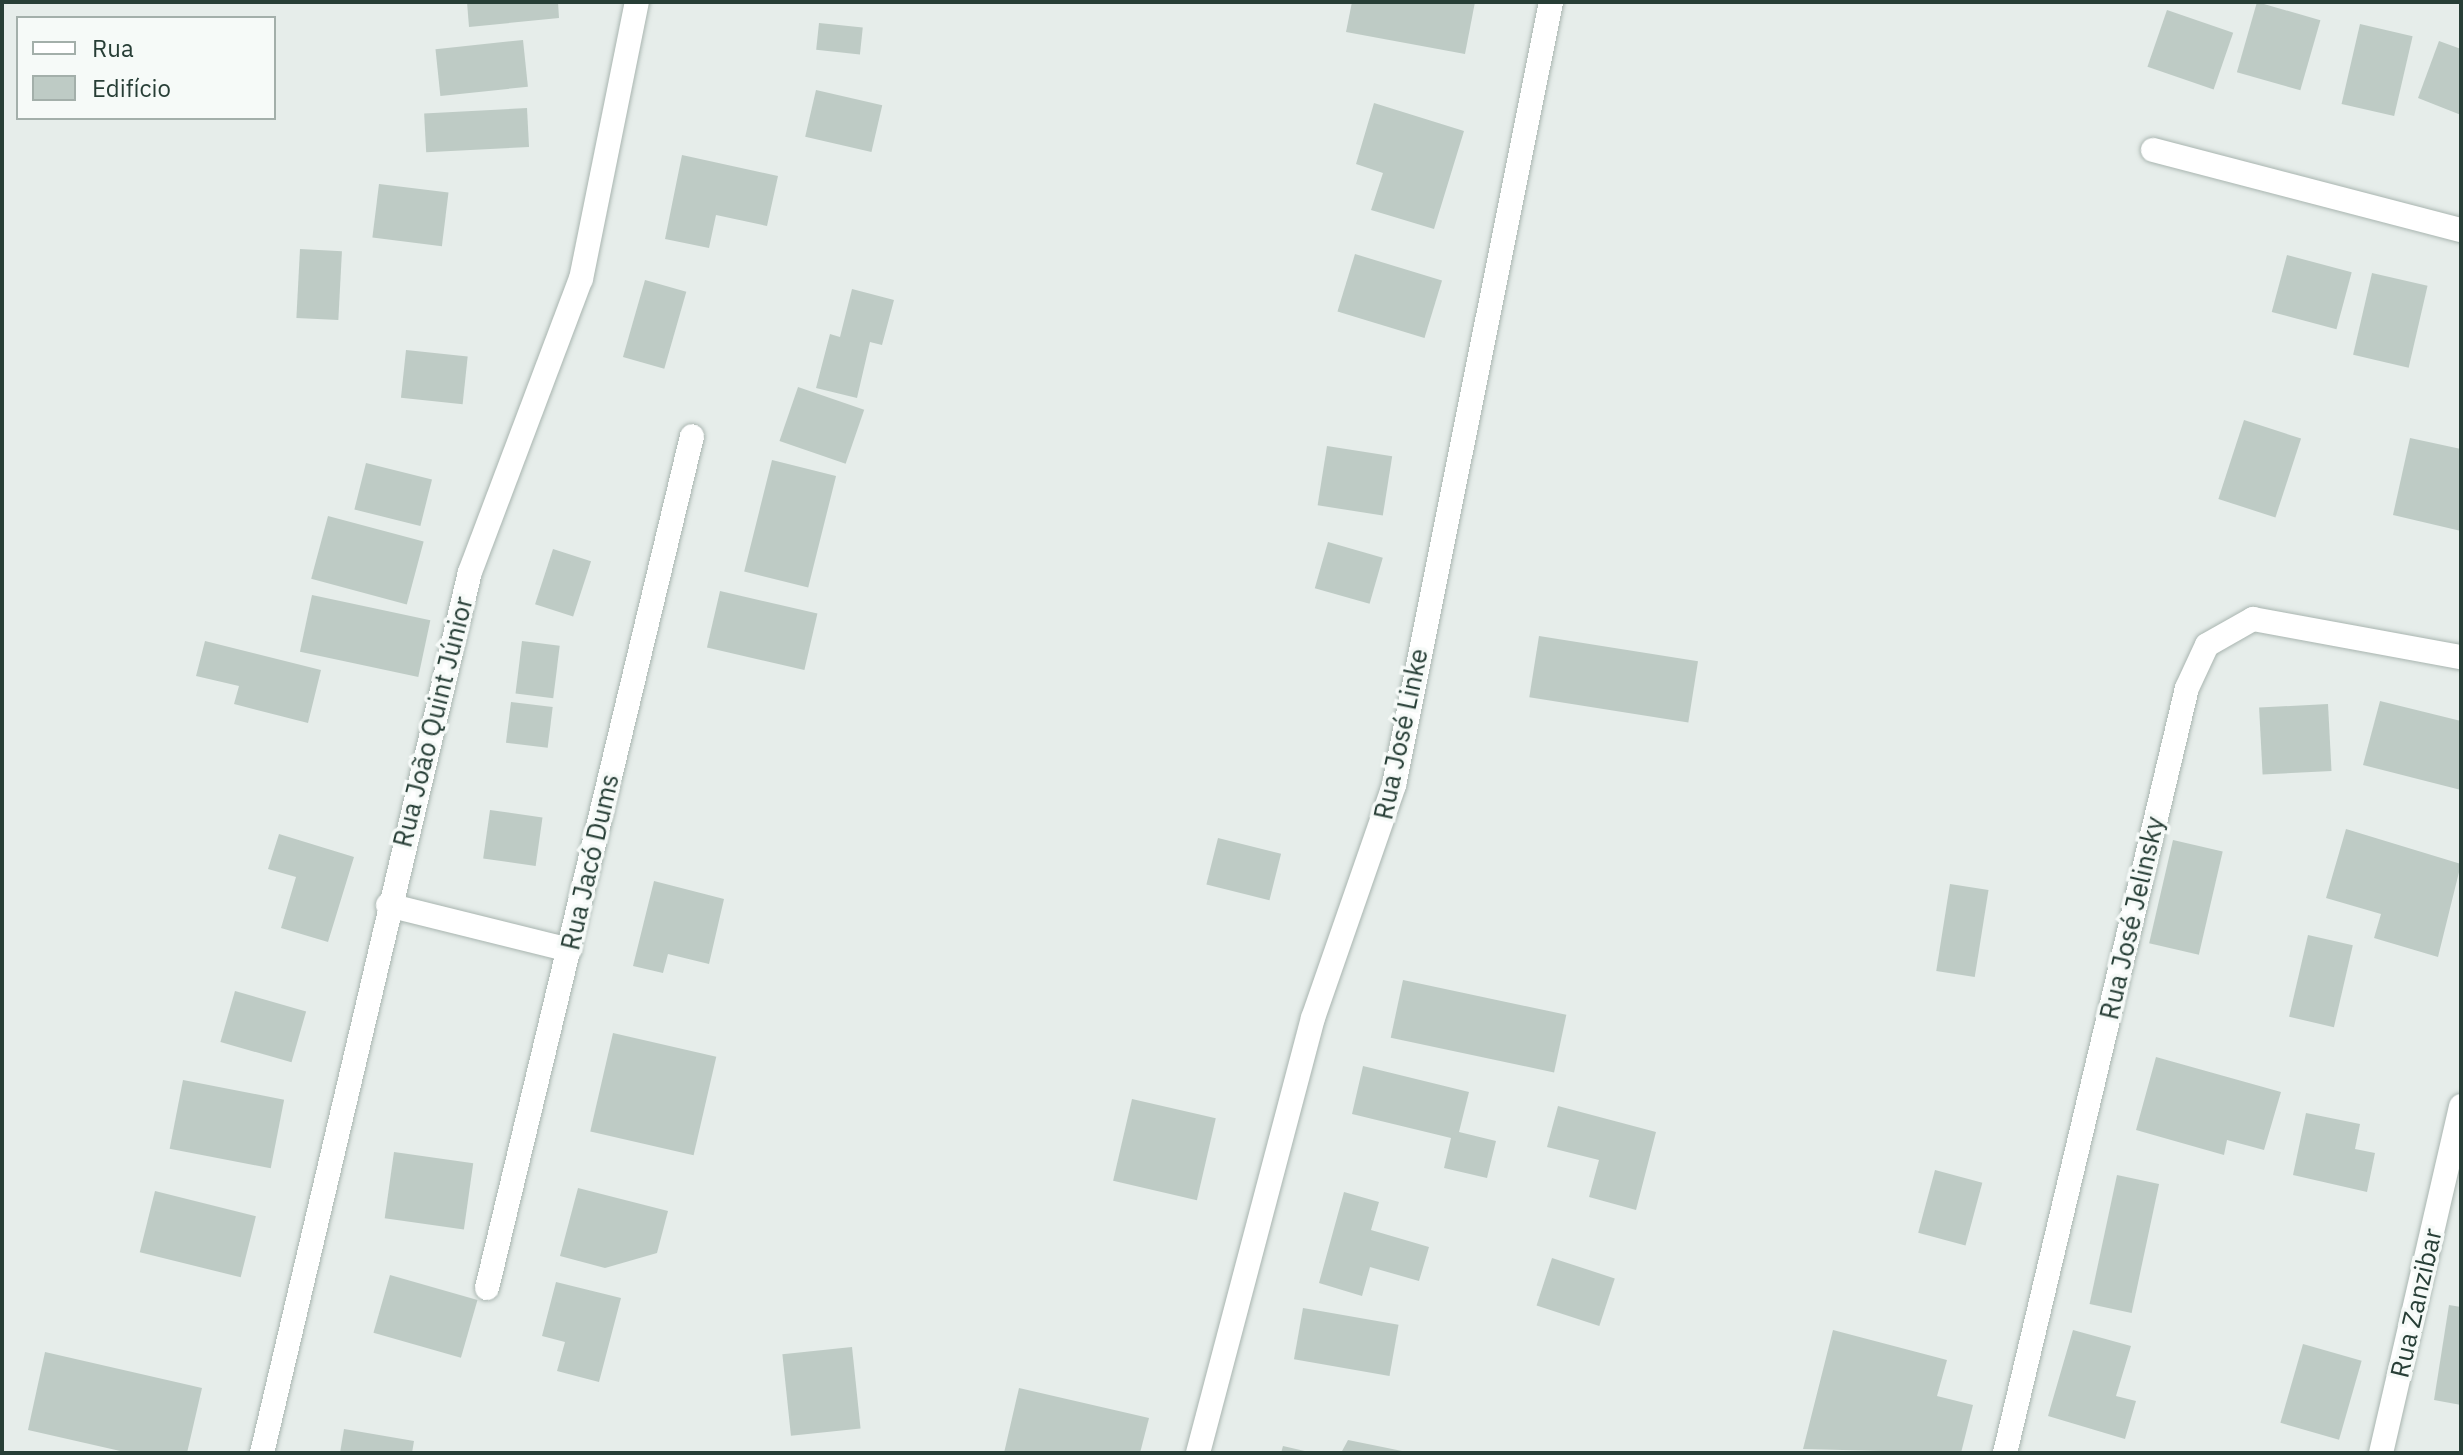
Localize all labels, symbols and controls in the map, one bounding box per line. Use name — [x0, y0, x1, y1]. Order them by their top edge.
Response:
legend — [16, 16, 276, 120]
text: Rua — [92, 32, 134, 64]
text: Edifício — [92, 72, 171, 104]
street label: Rua João Quint Júnior — [387, 594, 479, 850]
street label: Rua José Linke — [1368, 646, 1434, 822]
street label: Rua Jacó Dums — [555, 771, 625, 953]
street label: Rua José Jelinsky — [2093, 813, 2171, 1023]
street label: Rua Zanzibar — [2384, 1225, 2448, 1381]

